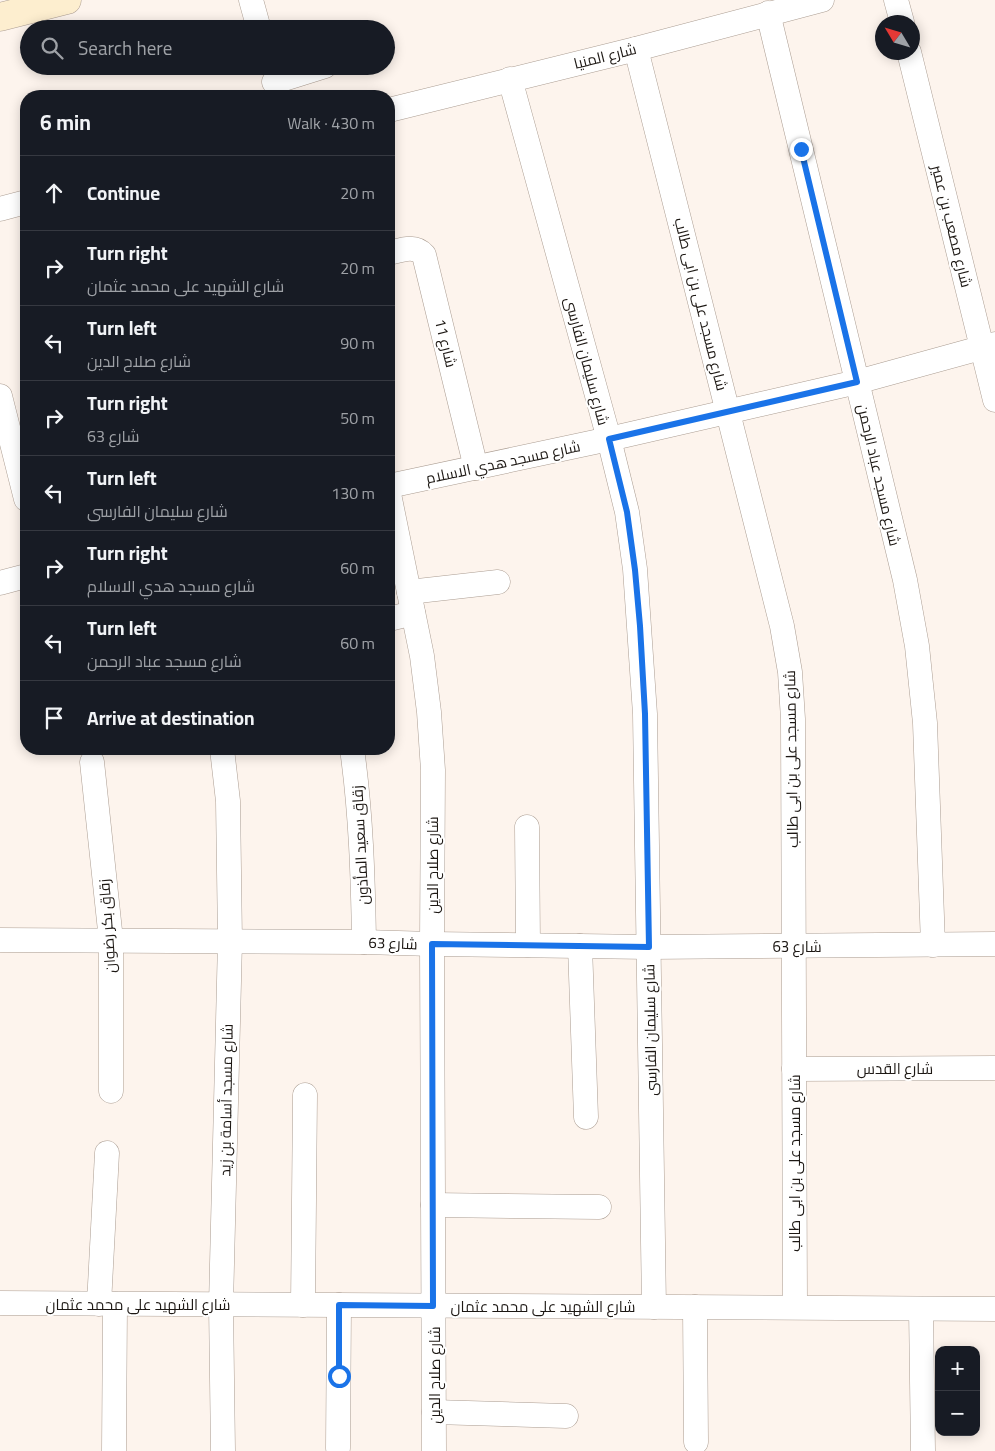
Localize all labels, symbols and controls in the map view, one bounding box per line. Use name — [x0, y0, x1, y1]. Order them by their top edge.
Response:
north arrow — [875, 15, 920, 60]
search box — [20, 20, 395, 75]
text: Search here — [78, 30, 172, 66]
icon: search — [38, 34, 66, 62]
street label: شارع المنيا — [570, 34, 640, 78]
text: 6 min — [40, 103, 91, 142]
text: Walk · 430 m — [287, 108, 375, 138]
route end — [790, 138, 813, 161]
street label: شارع مصعب بن عمير — [922, 161, 981, 290]
text: Continue — [87, 175, 160, 211]
text: 20 m — [340, 178, 375, 208]
icon: ahead — [40, 179, 68, 207]
street label: شارع مسجد على بن ابى طالب — [665, 214, 737, 394]
text: Turn right — [87, 235, 167, 271]
text: 20 m — [340, 253, 375, 283]
icon: right — [40, 254, 68, 282]
text: شارع الشهيد على محمد عثمان — [87, 271, 284, 301]
street label: شارع سليمان الفارسى — [556, 294, 618, 428]
text: Turn left — [87, 310, 157, 346]
street label: شارع 11 — [426, 316, 466, 370]
text: 90 m — [340, 328, 375, 358]
icon: left — [40, 329, 68, 357]
text: شارع صلاح الدين — [87, 346, 191, 376]
text: Turn right — [87, 385, 167, 421]
street label: شارع مسجد عباد الرحمن — [849, 401, 909, 549]
text: 50 m — [340, 403, 375, 433]
icon: right — [40, 404, 68, 432]
text: شارع 63 — [87, 421, 139, 451]
street label: شارع مسجد هدي الاسلام — [423, 431, 583, 493]
text: Turn left — [87, 460, 157, 496]
text: 130 m — [331, 478, 375, 508]
icon: left — [40, 479, 68, 507]
text: شارع سليمان الفارسى — [87, 496, 228, 526]
text: Turn right — [87, 535, 167, 571]
text: 60 m — [340, 553, 375, 583]
icon: right — [40, 554, 68, 582]
text: شارع مسجد هدي الاسلام — [87, 571, 255, 601]
text: Turn left — [87, 610, 157, 646]
text: 60 m — [340, 628, 375, 658]
icon: left — [40, 629, 68, 657]
text: شارع مسجد عباد الرحمن — [87, 646, 242, 676]
street label: شارع مسجد على بن ابى طالب — [775, 670, 807, 848]
text: Arrive at destination — [87, 700, 254, 736]
icon: arrive — [40, 704, 68, 732]
street label: زقاق سعيد المأذون — [342, 785, 378, 905]
street label: شارع صلاح الدين — [418, 816, 447, 914]
street label: زقاق بكر رضوان — [89, 878, 125, 974]
street label: شارع 63 — [368, 928, 418, 958]
street label: شارع 63 — [772, 932, 822, 961]
street label: شارع سليمان الفارسى — [634, 964, 666, 1096]
street label: شارع مسجد أسامة بن زيد — [210, 1023, 242, 1177]
street label: شارع القدس — [857, 1054, 933, 1083]
street label: شارع مسجد على بن ابى طالب — [780, 1074, 809, 1252]
street label: شارع الشهيد على محمد عثمان — [46, 1290, 230, 1319]
street label: شارع الشهيد على محمد عثمان — [451, 1292, 635, 1321]
street label: شارع صلاح الدين — [420, 1326, 449, 1424]
map controls — [935, 1346, 980, 1436]
button: + — [935, 1346, 980, 1391]
route start — [328, 1365, 351, 1388]
button: − — [935, 1391, 980, 1436]

